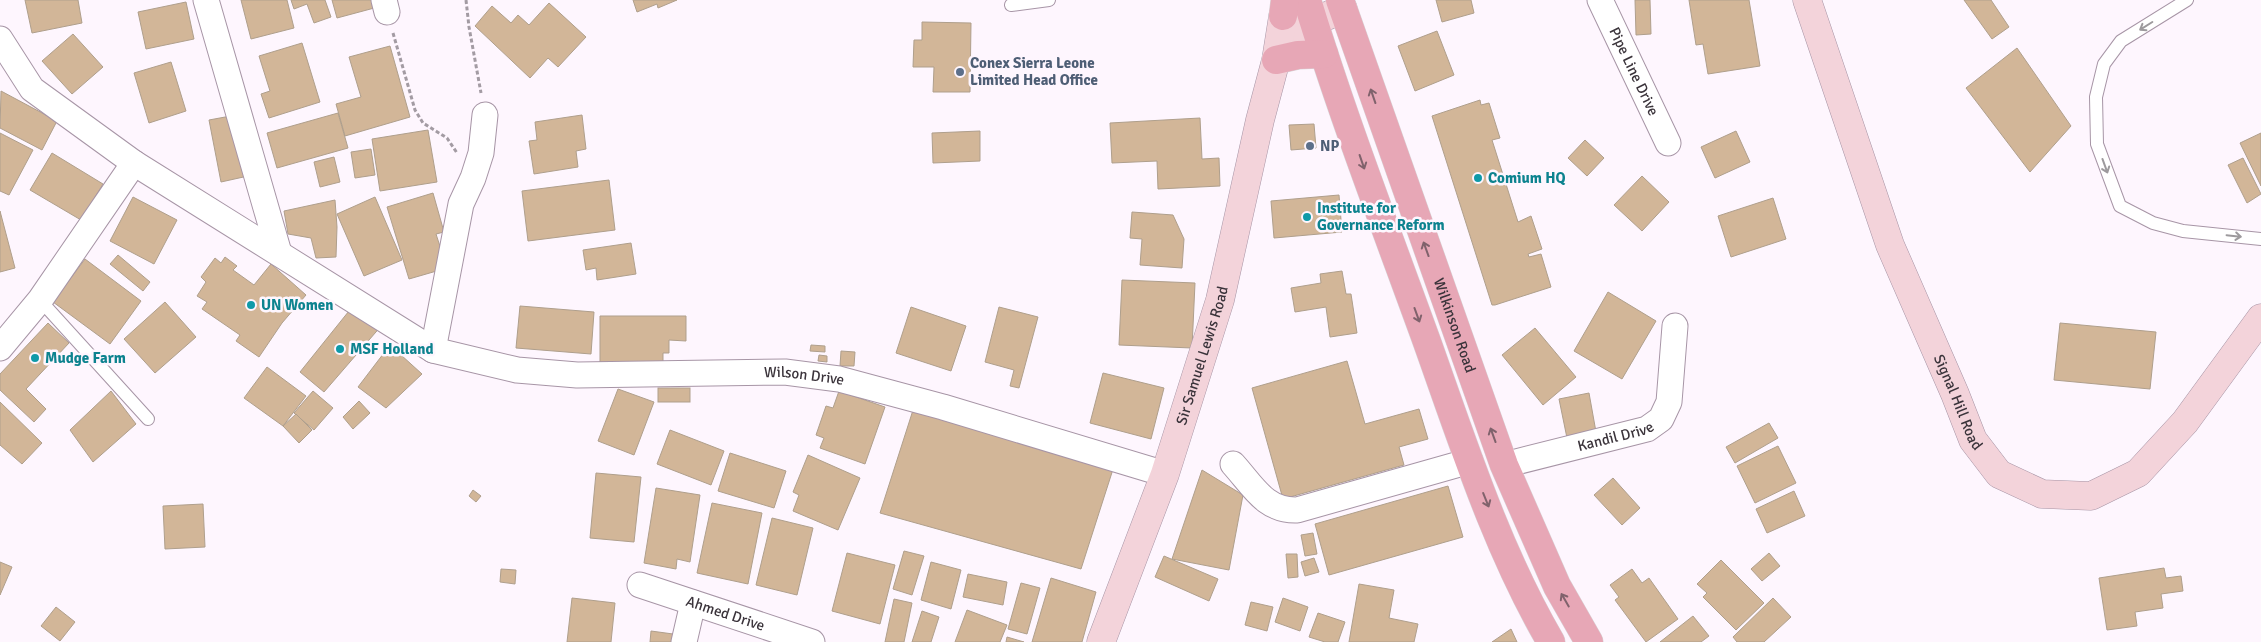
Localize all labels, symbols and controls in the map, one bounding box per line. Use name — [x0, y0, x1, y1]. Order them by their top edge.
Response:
one-way arrow — [2139, 20, 2153, 31]
street label: Pipe Line Drive — [1605, 24, 1663, 118]
place label: Conex Sierra Leone Limited Head Office — [970, 54, 1098, 89]
marker: Conex Sierra Leone Limited Head Office — [954, 66, 966, 78]
one-way arrow — [1368, 88, 1377, 104]
place label: NP — [1320, 137, 1339, 155]
marker: NP — [1304, 140, 1316, 152]
one-way arrow — [1358, 154, 1367, 169]
one-way arrow — [2101, 158, 2110, 173]
place label: Comium HQ — [1488, 169, 1565, 187]
marker: Comium HQ — [1472, 172, 1484, 184]
place label: Institute for Governance Reform — [1317, 199, 1445, 234]
marker: Institute for Governance Reform — [1301, 211, 1313, 223]
one-way arrow — [2226, 231, 2242, 241]
one-way arrow — [1421, 242, 1430, 257]
street label: Wilkinson Road — [1430, 276, 1480, 375]
street label: Sir Samuel Lewis Road — [1172, 284, 1232, 427]
place label: UN Women — [261, 296, 333, 314]
marker: UN Women — [245, 299, 257, 311]
one-way arrow — [1413, 307, 1422, 322]
place label: MSF Holland — [350, 340, 434, 358]
marker: MSF Holland — [334, 343, 346, 355]
place label: Mudge Farm — [45, 349, 126, 367]
marker: Mudge Farm — [29, 352, 41, 364]
street label: Signal Hill Road — [1930, 352, 1987, 454]
street label: Wilson Drive — [764, 363, 846, 389]
street label: Kandil Drive — [1575, 418, 1658, 455]
one-way arrow — [1488, 428, 1497, 443]
one-way arrow — [1482, 492, 1491, 507]
street label: Ahmed Drive — [684, 592, 767, 635]
one-way arrow — [1559, 593, 1569, 607]

